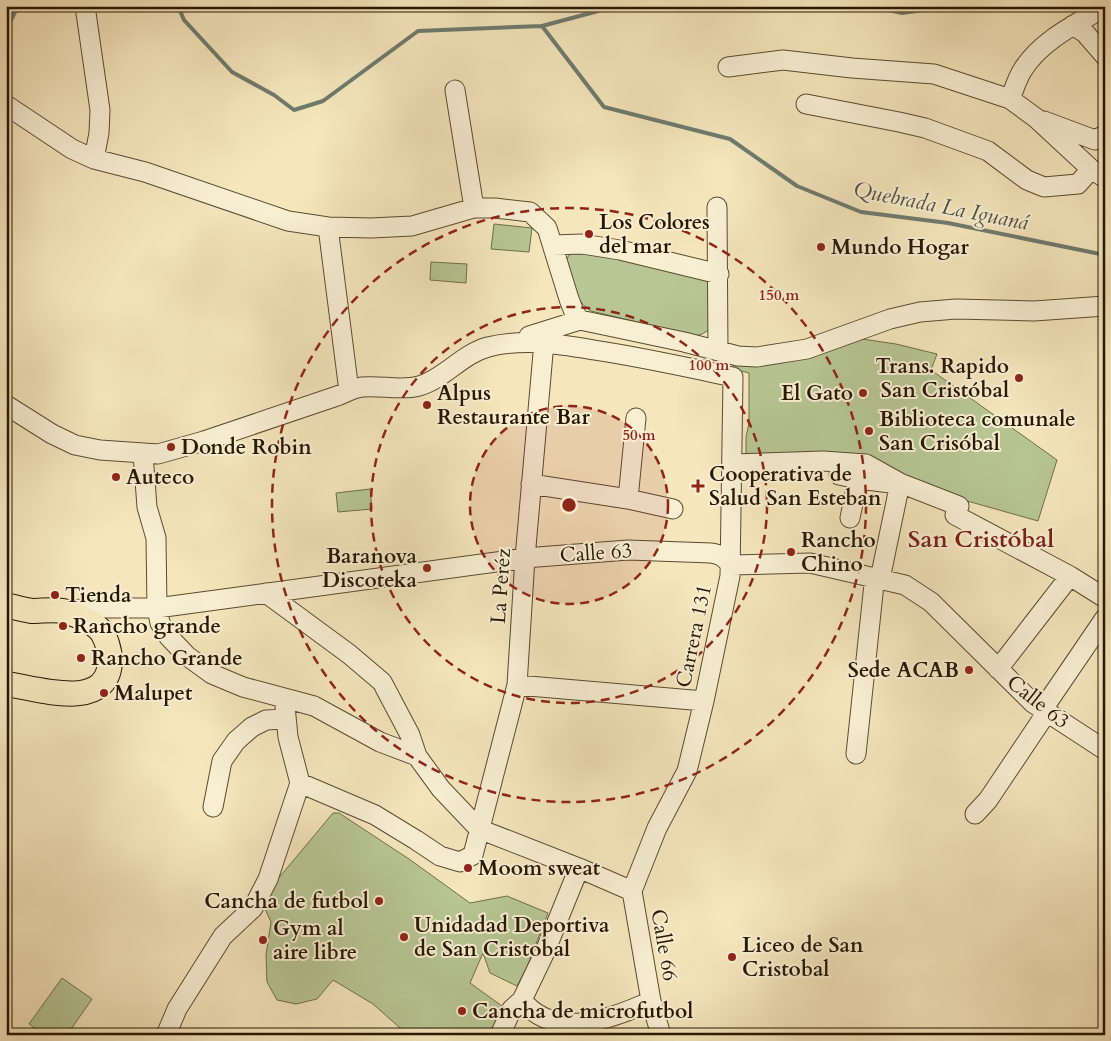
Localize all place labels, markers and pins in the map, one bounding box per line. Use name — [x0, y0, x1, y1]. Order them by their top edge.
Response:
place label: Los Colores del mar — [599, 208, 710, 261]
marker: Los Colores del mar — [583, 228, 595, 240]
place label: Mundo Hogar — [831, 233, 969, 262]
marker: Mundo Hogar — [815, 241, 827, 253]
place label: Trans. Rapido San Cristóbal — [875, 352, 1009, 405]
marker: Trans. Rapido San Cristóbal — [1013, 372, 1025, 384]
place label: Alpus Restaurante Bar — [437, 379, 590, 432]
place label: El Gato — [781, 379, 853, 408]
marker: El Gato — [857, 387, 869, 399]
marker: Alpus Restaurante Bar — [421, 399, 433, 411]
place label: Biblioteca comunale San Crisóbal — [879, 405, 1076, 458]
marker: Biblioteca comunale San Crisóbal — [863, 425, 875, 437]
place label: Donde Robin — [181, 433, 312, 462]
marker: Donde Robin — [165, 441, 177, 453]
place label: Cooperativa de Salud San Esteban — [709, 460, 882, 513]
place label: Auteco — [126, 463, 194, 492]
marker: Auteco — [110, 471, 122, 483]
marker: Cooperativa de Salud San Esteban — [691, 479, 705, 493]
centre of rings — [560, 496, 578, 514]
place label: Rancho Chino — [801, 526, 876, 579]
place label: Baranova Discoteka — [322, 542, 418, 595]
marker: Rancho Chino — [785, 546, 797, 558]
marker: Baranova Discoteka — [421, 562, 433, 574]
place label: Tienda — [65, 581, 132, 610]
marker: Tienda — [49, 589, 61, 601]
place label: Rancho grande — [73, 612, 221, 641]
marker: Rancho grande — [57, 620, 69, 632]
place label: Rancho Grande — [91, 644, 243, 673]
marker: Rancho Grande — [75, 652, 87, 664]
place label: Sede ACAB — [848, 656, 959, 685]
marker: Sede ACAB — [963, 664, 975, 676]
place label: Malupet — [114, 679, 193, 708]
marker: Malupet — [98, 687, 110, 699]
place label: Moom sweat — [478, 854, 601, 883]
marker: Moom sweat — [462, 862, 474, 874]
place label: Cancha de futbol — [204, 887, 369, 916]
marker: Cancha de futbol — [373, 895, 385, 907]
place label: Unidadad Deportiva de San Cristobal — [414, 911, 610, 964]
place label: Gym al aire libre — [273, 914, 357, 967]
marker: Unidadad Deportiva de San Cristobal — [398, 931, 410, 943]
place label: Liceo de San Cristobal — [742, 931, 864, 984]
marker: Gym al aire libre — [257, 934, 269, 946]
marker: Liceo de San Cristobal — [726, 951, 738, 963]
place label: Cancha de microfutbol — [472, 997, 693, 1026]
marker: Cancha de microfutbol — [456, 1005, 468, 1017]

